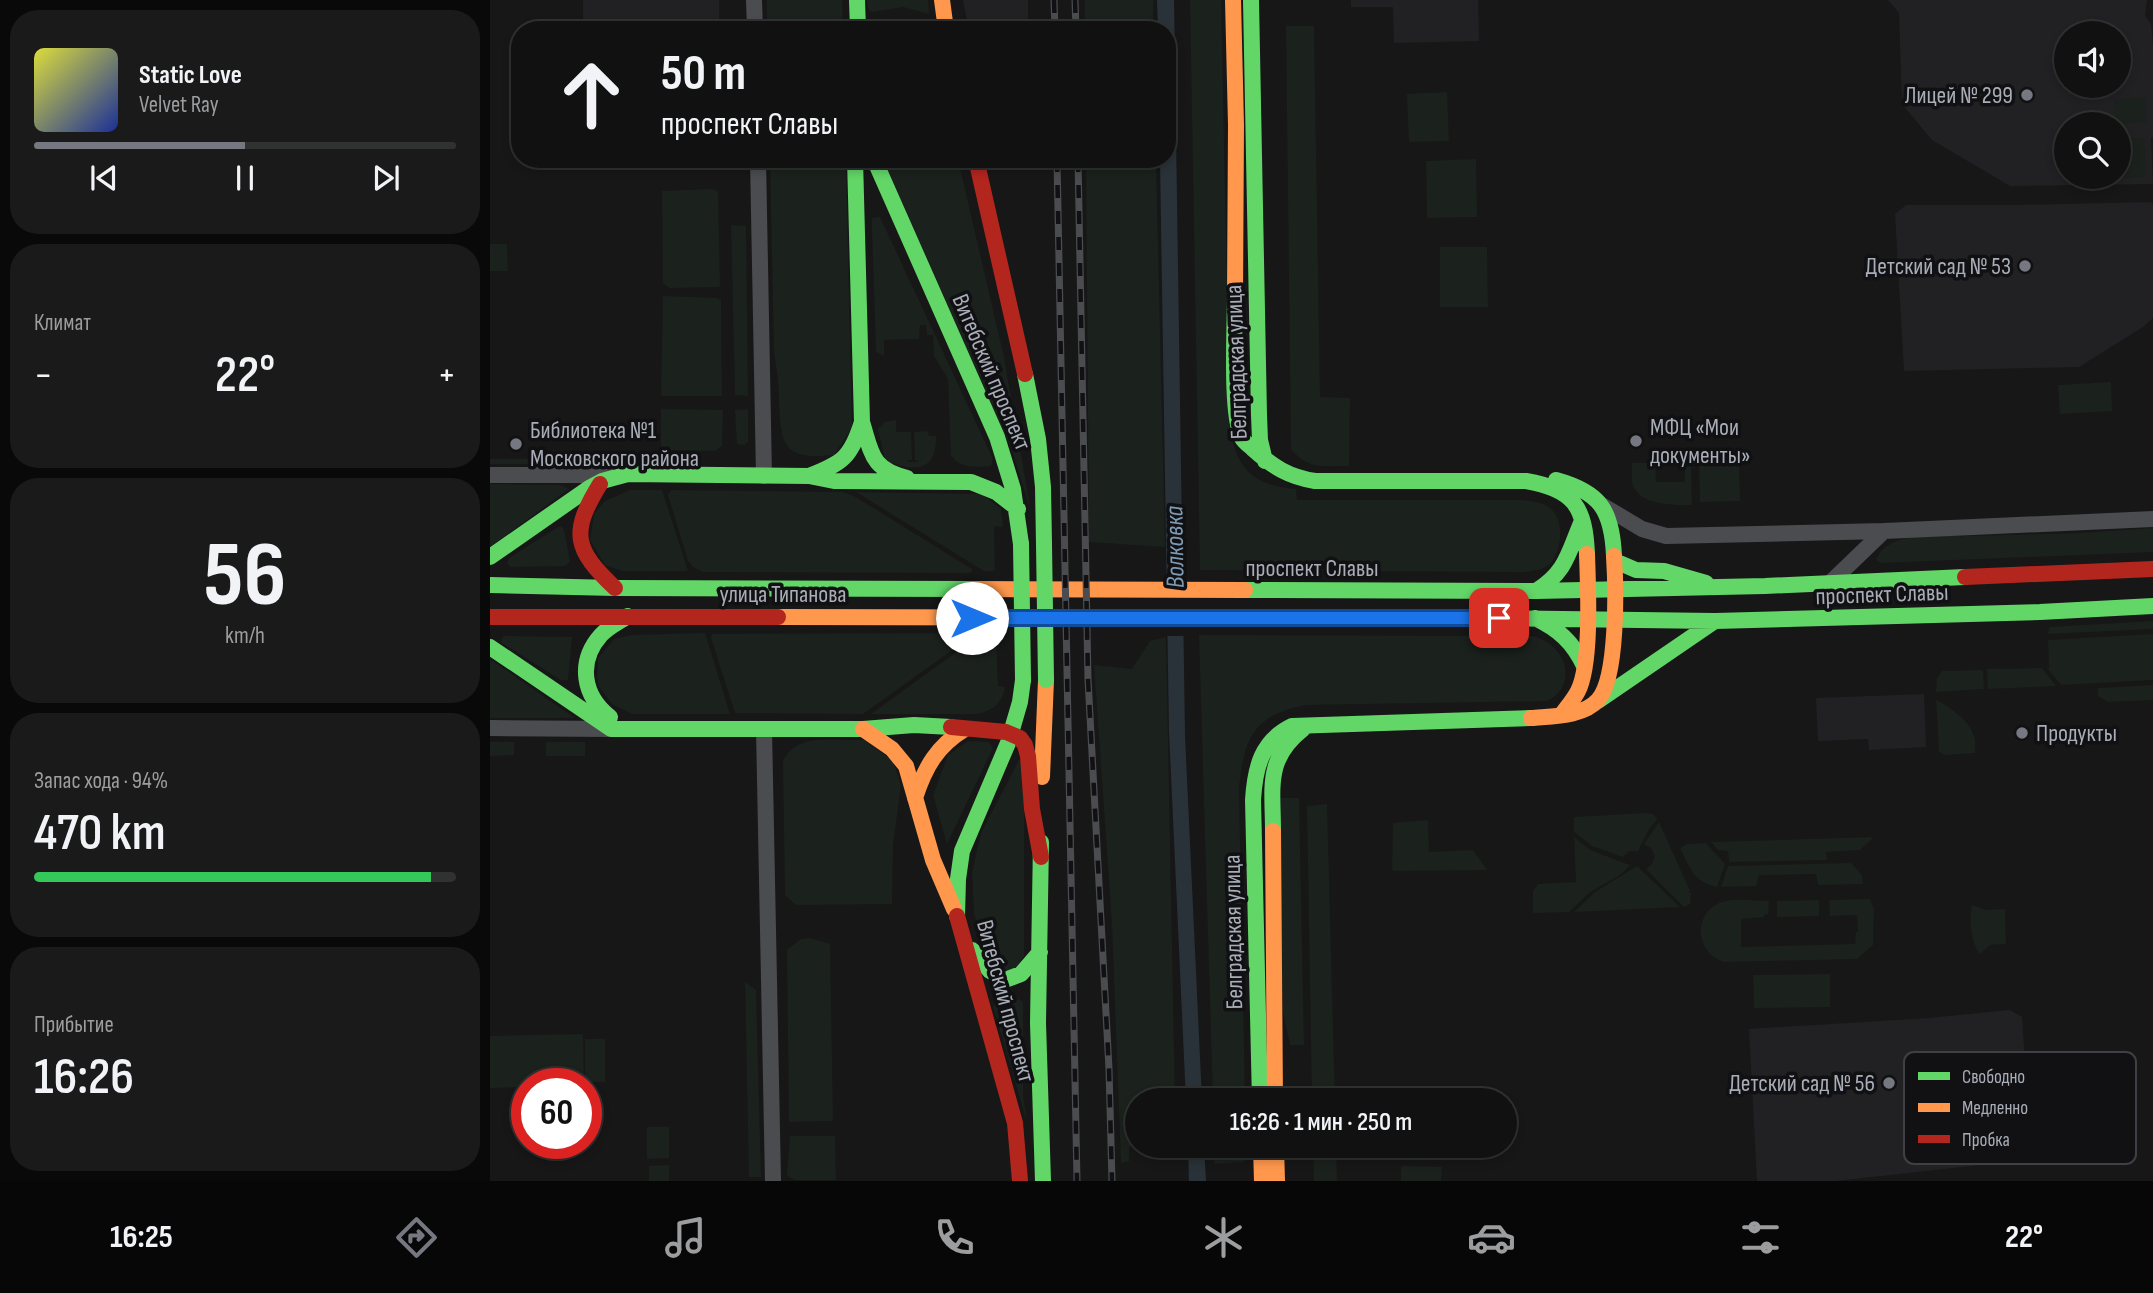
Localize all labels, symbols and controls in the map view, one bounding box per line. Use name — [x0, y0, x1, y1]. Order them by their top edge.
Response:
map controls — [2054, 21, 2131, 189]
button: sound — [2054, 21, 2131, 98]
text: 50 m — [661, 45, 746, 104]
icon: ahead — [546, 49, 637, 140]
text: Static Love — [139, 60, 242, 91]
place label: Лицей № 299 — [1905, 81, 2013, 110]
marker: Лицей № 299 — [2019, 87, 2035, 103]
text: Velvet Ray — [139, 91, 219, 119]
text: проспект Славы — [661, 105, 838, 144]
button: search — [2054, 112, 2131, 189]
icon: previous — [85, 159, 123, 197]
icon: pause — [226, 159, 264, 197]
icon: next — [367, 159, 405, 197]
place label: Детский сад № 53 — [1866, 252, 2011, 281]
marker: Детский сад № 53 — [2017, 258, 2033, 274]
street label: Белградская улица — [1219, 284, 1254, 440]
street label: Витебский проспект — [946, 290, 1037, 455]
text: Климат — [34, 309, 91, 337]
text: 22° — [215, 344, 275, 407]
text: − — [34, 353, 53, 398]
text: + — [437, 353, 456, 398]
place label: МФЦ «Мои документы» — [1650, 413, 1750, 470]
place label: Библиотека №1 Московского района — [530, 416, 699, 473]
marker: МФЦ «Мои документы» — [1628, 433, 1644, 449]
marker: Библиотека №1 Московского района — [508, 436, 524, 452]
water label: Волковка — [1159, 505, 1192, 588]
text: 56 — [204, 522, 286, 631]
street label: проспект Славы — [1246, 554, 1378, 583]
street label: проспект Славы — [1815, 578, 1949, 611]
street label: улица Типанова — [720, 580, 846, 609]
position arrow — [935, 581, 1009, 655]
pin — [1469, 588, 1529, 648]
icon: arrive — [1480, 599, 1518, 637]
text: km/h — [225, 622, 265, 650]
place label: Продукты — [2036, 719, 2117, 748]
marker: Продукты — [2014, 725, 2030, 741]
text: Запас хода · 94% — [34, 767, 168, 795]
text: 470 km — [34, 802, 166, 865]
street label: Белградская улица — [1218, 854, 1249, 1010]
street label: Витебский проспект — [970, 917, 1041, 1085]
text: Прибытие — [34, 1011, 114, 1039]
text: 16:26 — [34, 1046, 134, 1109]
legend — [1904, 1052, 2136, 1164]
text: Свободно — [1962, 1066, 2025, 1089]
speed limit sign: 60 — [511, 1068, 602, 1159]
place label: Детский сад № 56 — [1729, 1069, 1875, 1098]
marker: Детский сад № 56 — [1881, 1075, 1897, 1091]
text: Медленно — [1962, 1097, 2028, 1120]
text: 16:26 · 1 мин · 250 m — [1230, 1107, 1412, 1138]
text: Пробка — [1962, 1129, 2010, 1152]
icon: directions — [392, 1213, 441, 1262]
icon: music — [661, 1213, 710, 1262]
icon: phone — [930, 1213, 979, 1262]
icon: climate — [1199, 1213, 1248, 1262]
icon: car — [1467, 1213, 1516, 1262]
icon: filters — [1736, 1213, 1785, 1262]
text: 16:25 — [110, 1218, 173, 1257]
text: 22° — [2005, 1218, 2043, 1257]

